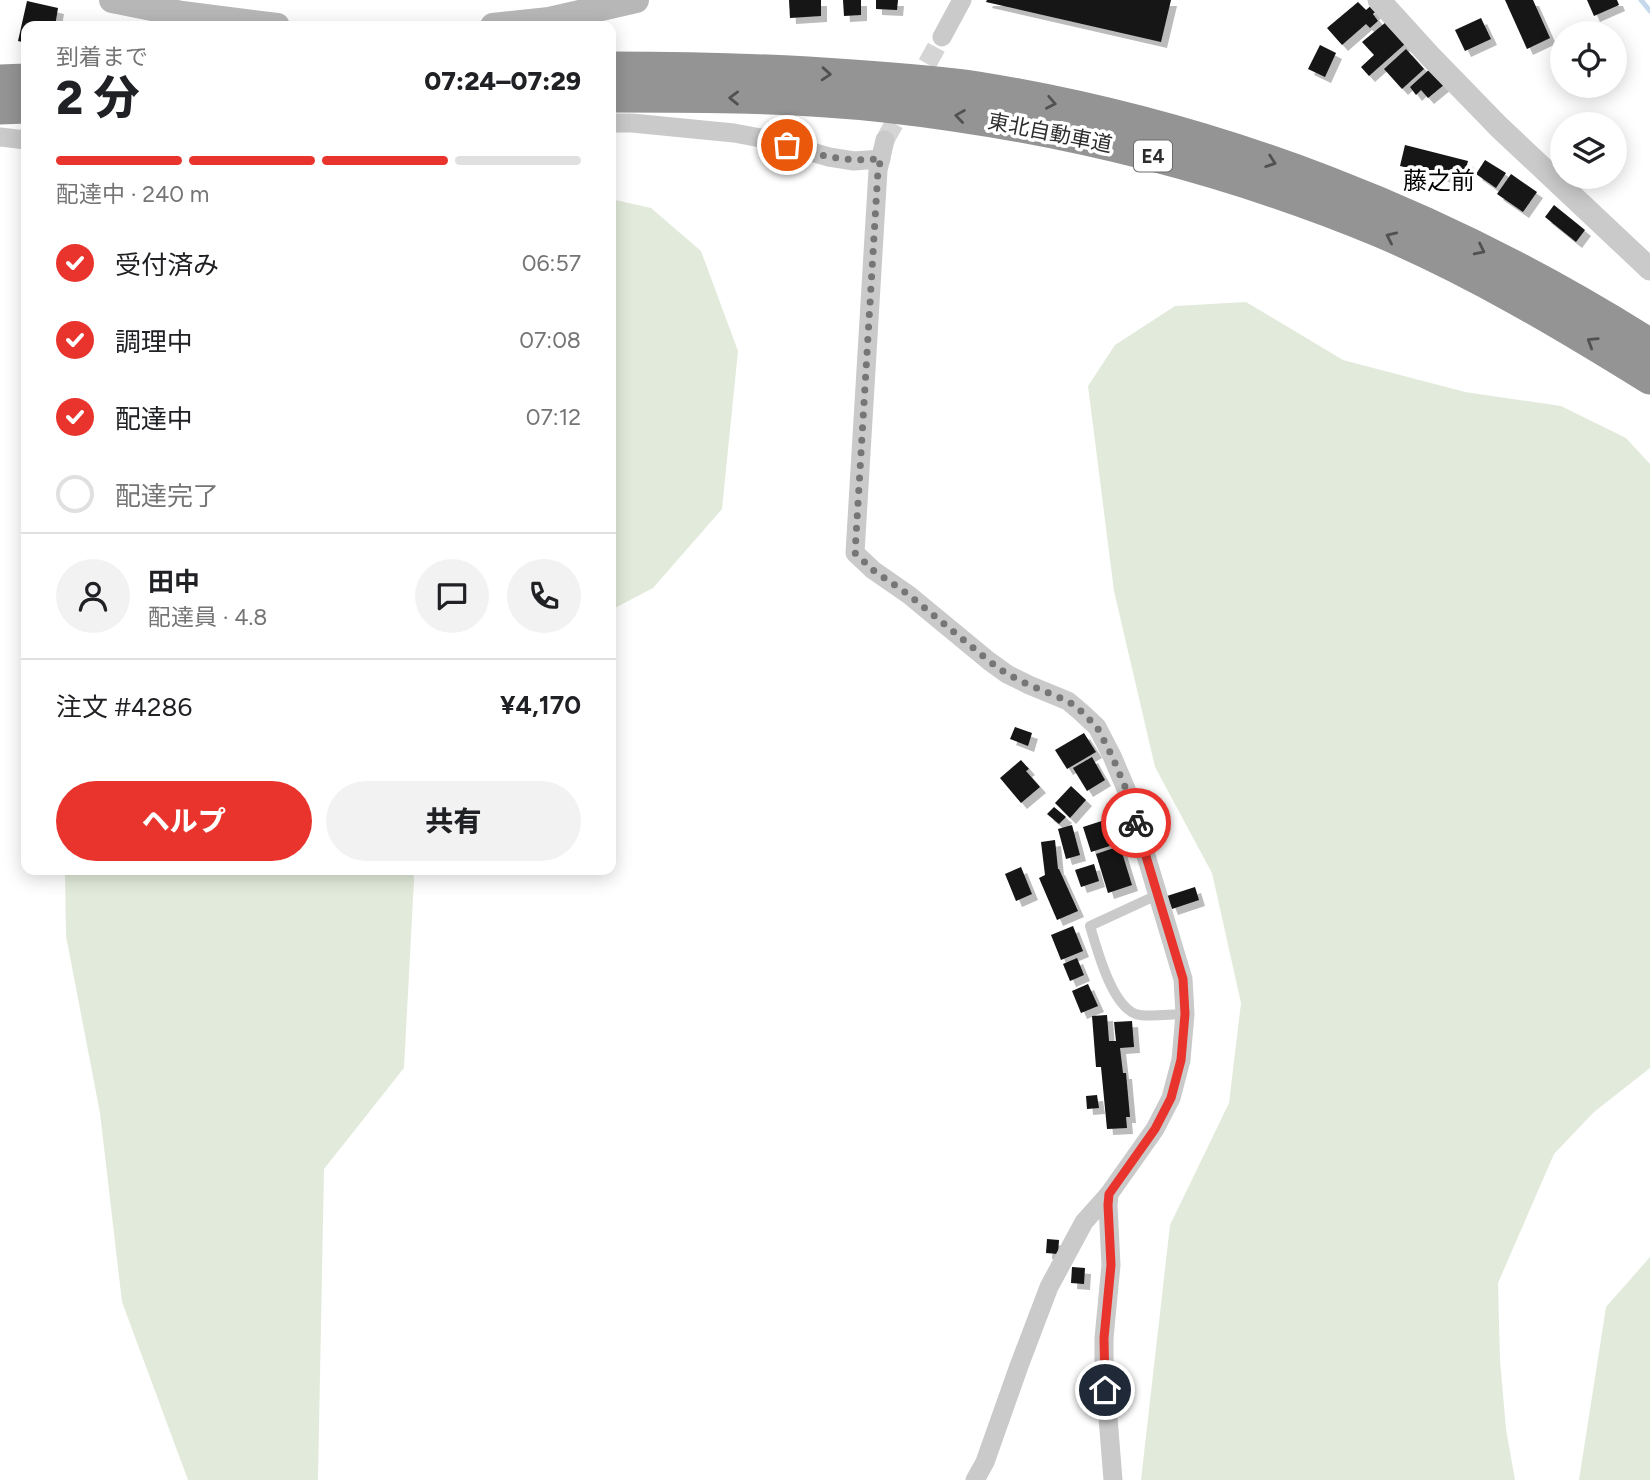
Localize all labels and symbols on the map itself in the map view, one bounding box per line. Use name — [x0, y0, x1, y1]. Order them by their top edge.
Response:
one-way arrow — [821, 66, 832, 81]
one-way arrow — [728, 90, 739, 105]
one-way arrow — [1045, 95, 1057, 110]
street label: 東北自動車道 — [986, 108, 1114, 157]
one-way arrow — [955, 109, 966, 124]
pin — [757, 115, 817, 175]
road number: E4 — [1134, 140, 1172, 172]
one-way arrow — [1264, 154, 1276, 168]
district label: 藤之前 — [1403, 166, 1475, 195]
one-way arrow — [1386, 231, 1398, 245]
one-way arrow — [1473, 241, 1485, 255]
one-way arrow — [1587, 337, 1600, 350]
courier — [1101, 788, 1171, 858]
pin — [1075, 1360, 1135, 1420]

